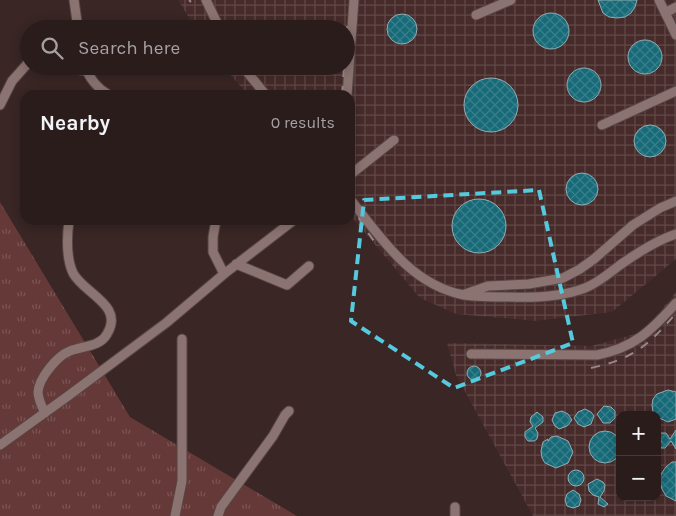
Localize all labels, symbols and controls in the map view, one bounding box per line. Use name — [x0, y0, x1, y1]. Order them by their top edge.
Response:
search box — [20, 20, 355, 75]
icon: search — [38, 34, 66, 62]
text: Search here — [78, 37, 180, 59]
text: Nearby — [40, 111, 110, 135]
text: 0 results — [271, 113, 335, 132]
map controls — [616, 411, 661, 501]
button: + — [616, 411, 661, 456]
button: − — [616, 456, 661, 501]

